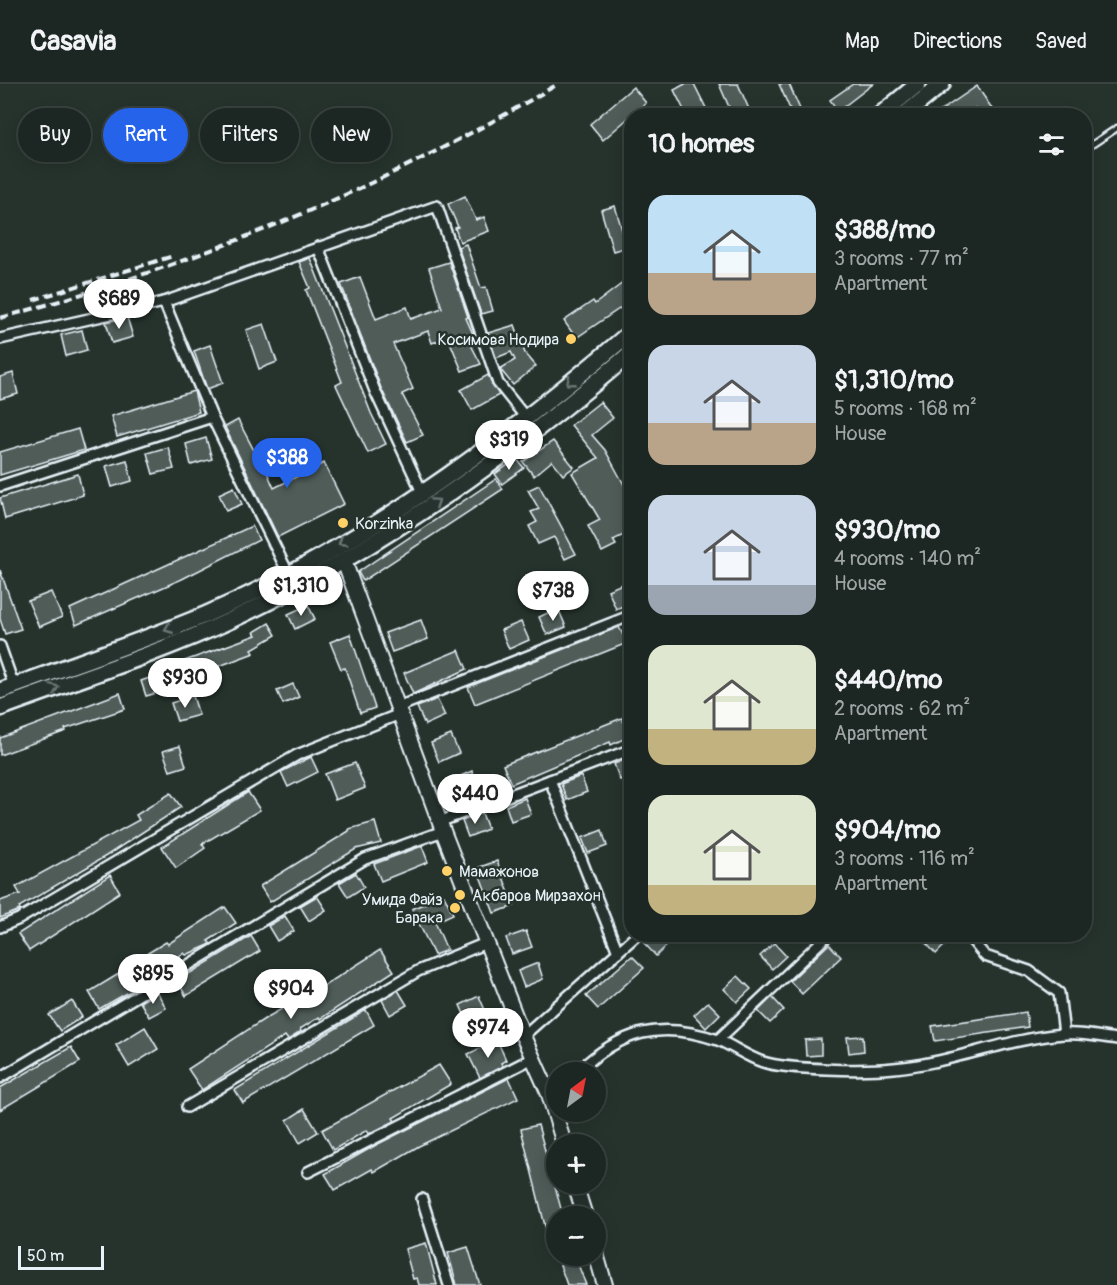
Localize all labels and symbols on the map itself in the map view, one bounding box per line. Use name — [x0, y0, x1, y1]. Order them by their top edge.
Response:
pin: $689 — [83, 279, 155, 330]
place label: Косимова Нодира — [438, 330, 559, 350]
marker: Косимова Нодира — [564, 332, 578, 346]
one-way arrow — [566, 375, 577, 386]
pin: $319 — [473, 420, 545, 471]
pin: $388 — [251, 438, 323, 489]
one-way arrow — [430, 498, 441, 509]
place label: Korzinka — [355, 514, 413, 534]
marker: Korzinka — [336, 516, 350, 530]
one-way arrow — [338, 535, 348, 547]
pin: $1,310 — [252, 566, 350, 617]
pin: $738 — [517, 571, 589, 622]
one-way arrow — [163, 622, 174, 634]
pin: $930 — [149, 658, 221, 709]
one-way arrow — [49, 683, 60, 695]
pin: $440 — [439, 774, 511, 825]
place label: Мамажонов — [459, 862, 539, 882]
marker: Мамажонов — [440, 864, 454, 878]
place label: Акбаров Мирзахон — [472, 886, 601, 906]
marker: Акбаров Мирзахон — [453, 888, 467, 902]
place label: Умида Файз Барака — [362, 890, 443, 928]
marker: Умида Файз Барака — [448, 901, 462, 915]
pin: $895 — [117, 954, 189, 1005]
pin: $904 — [255, 969, 327, 1020]
pin: $974 — [452, 1008, 524, 1059]
north arrow — [546, 1062, 606, 1122]
scale bar — [18, 1243, 104, 1270]

